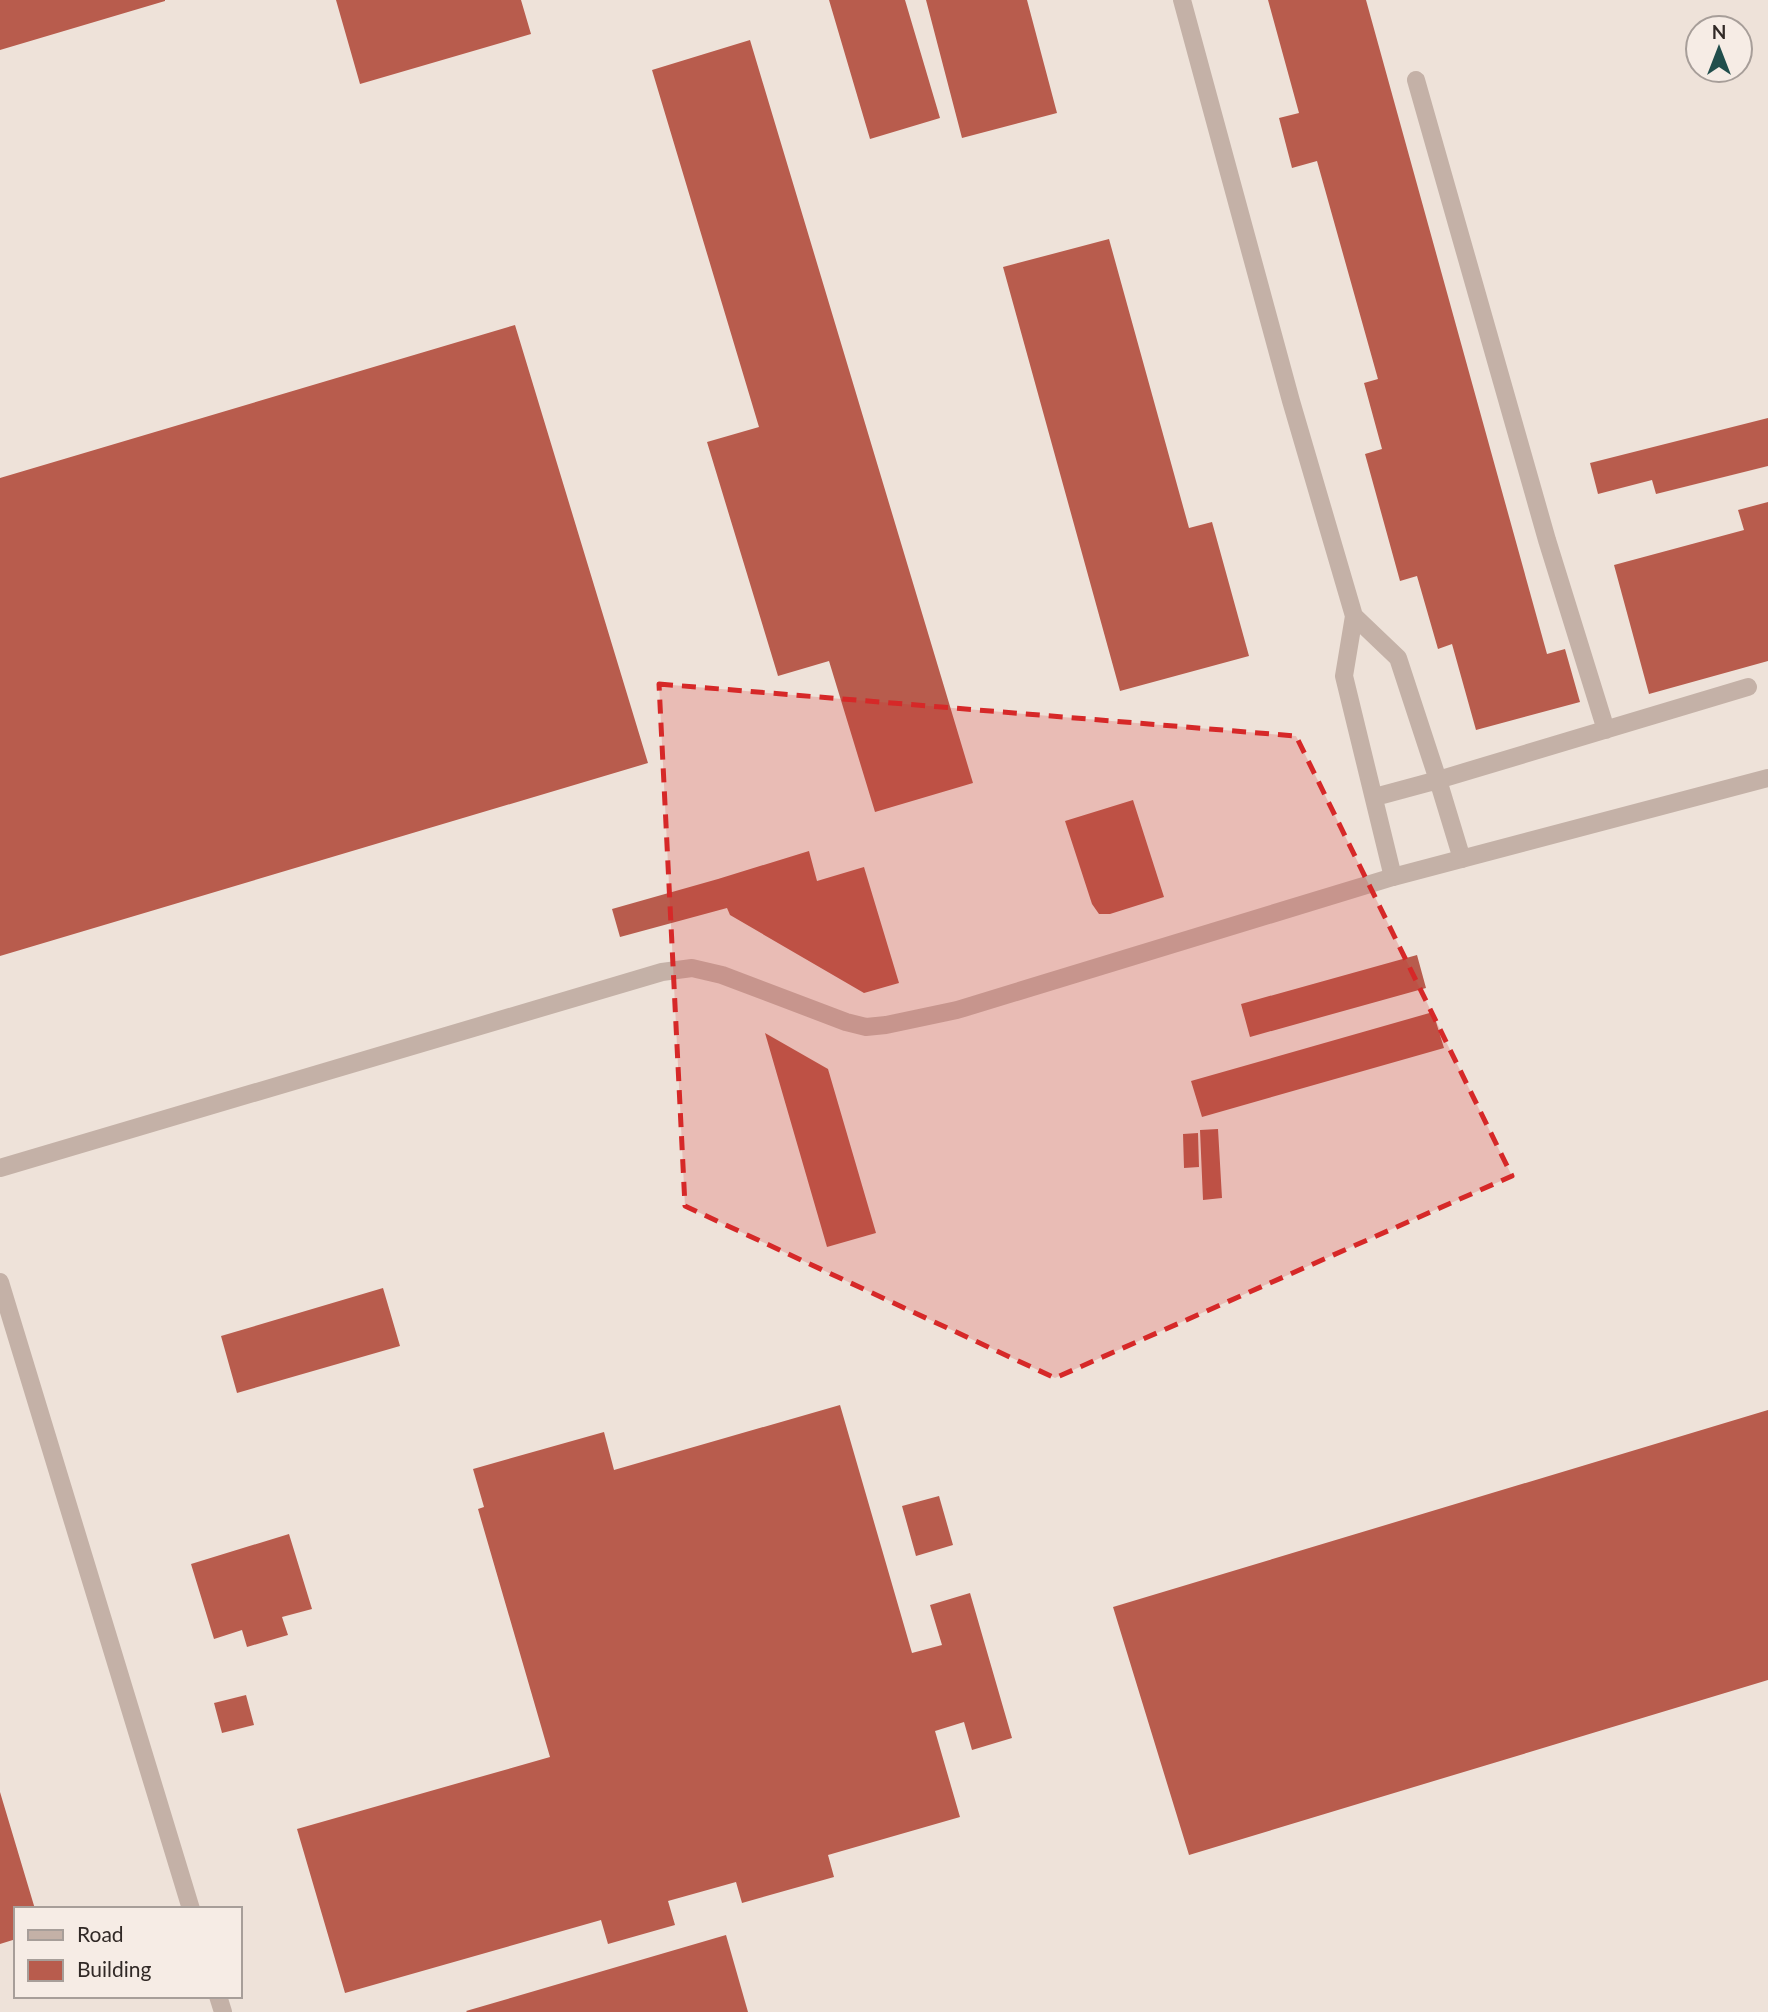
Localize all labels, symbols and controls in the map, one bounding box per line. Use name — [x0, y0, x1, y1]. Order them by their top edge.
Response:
north arrow — [1684, 14, 1754, 84]
text: N — [1712, 20, 1726, 43]
legend — [14, 1907, 242, 1998]
text: Road — [77, 1921, 124, 1946]
text: Building — [77, 1956, 152, 1981]

